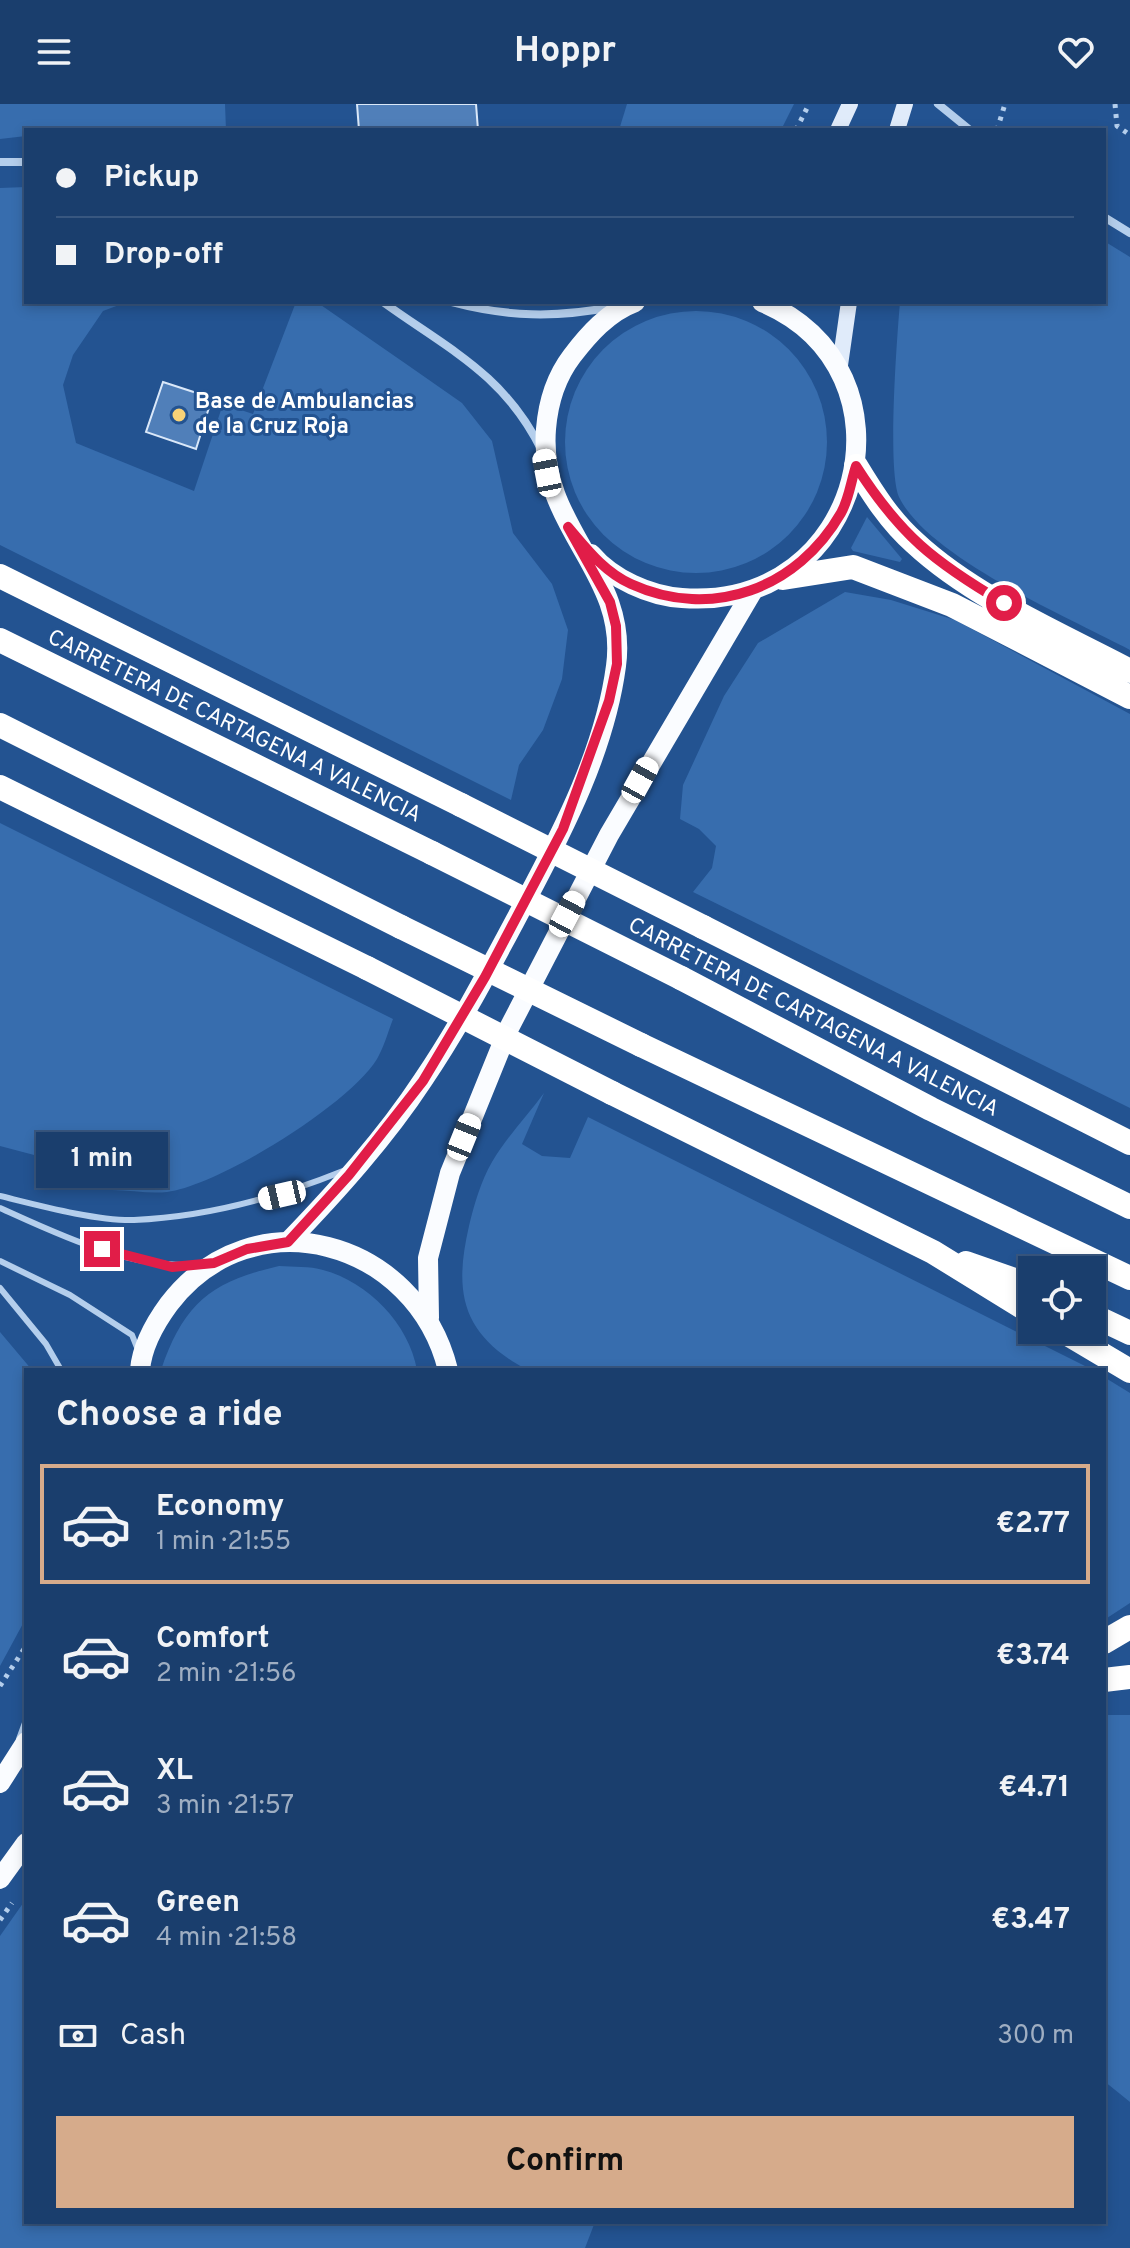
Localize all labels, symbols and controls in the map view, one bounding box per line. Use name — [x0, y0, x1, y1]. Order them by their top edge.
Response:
text: Hoppr — [514, 29, 616, 75]
icon: menu — [32, 30, 76, 74]
icon: heart — [1054, 30, 1098, 74]
text: Pickup — [104, 160, 199, 197]
text: Drop-off — [104, 237, 223, 274]
place label: Base de Ambulancias de la Cruz Roja — [195, 389, 414, 441]
marker: Base de Ambulancias de la Cruz Roja — [170, 406, 188, 424]
car — [531, 447, 563, 499]
route start — [986, 585, 1022, 621]
street label: CARRETERA DE CARTAGENA A VALENCIA — [43, 624, 425, 830]
car — [618, 753, 662, 807]
car — [545, 887, 589, 941]
street label: CARRETERA DE CARTAGENA A VALENCIA — [623, 912, 1003, 1124]
car — [444, 1110, 484, 1164]
callout: 1 min — [36, 1133, 168, 1189]
text: 1 min — [71, 1143, 133, 1176]
car — [256, 1178, 308, 1212]
route end — [84, 1231, 120, 1267]
map controls — [1018, 1256, 1106, 1344]
button: locate — [1018, 1256, 1106, 1344]
text: Choose a ride — [56, 1393, 282, 1439]
icon: car — [60, 1488, 132, 1560]
text: Economy — [156, 1489, 284, 1526]
text: €2.77 — [996, 1506, 1070, 1543]
text: 1 min · 21:55 — [156, 1526, 291, 1559]
icon: car — [60, 1620, 132, 1692]
text: Comfort — [156, 1621, 269, 1658]
text: €3.74 — [996, 1638, 1070, 1675]
text: 2 min · 21:56 — [156, 1658, 297, 1691]
icon: car — [60, 1752, 132, 1824]
text: XL — [156, 1753, 193, 1790]
text: €4.71 — [998, 1770, 1070, 1807]
text: 3 min · 21:57 — [156, 1790, 294, 1823]
icon: car — [60, 1884, 132, 1956]
text: Green — [156, 1885, 240, 1922]
text: €3.47 — [991, 1902, 1070, 1939]
text: 4 min · 21:58 — [156, 1922, 297, 1955]
icon: cash — [56, 2014, 100, 2058]
text: Cash — [120, 2018, 186, 2055]
text: 300 m — [997, 2020, 1074, 2053]
button: Confirm — [56, 2116, 1074, 2208]

